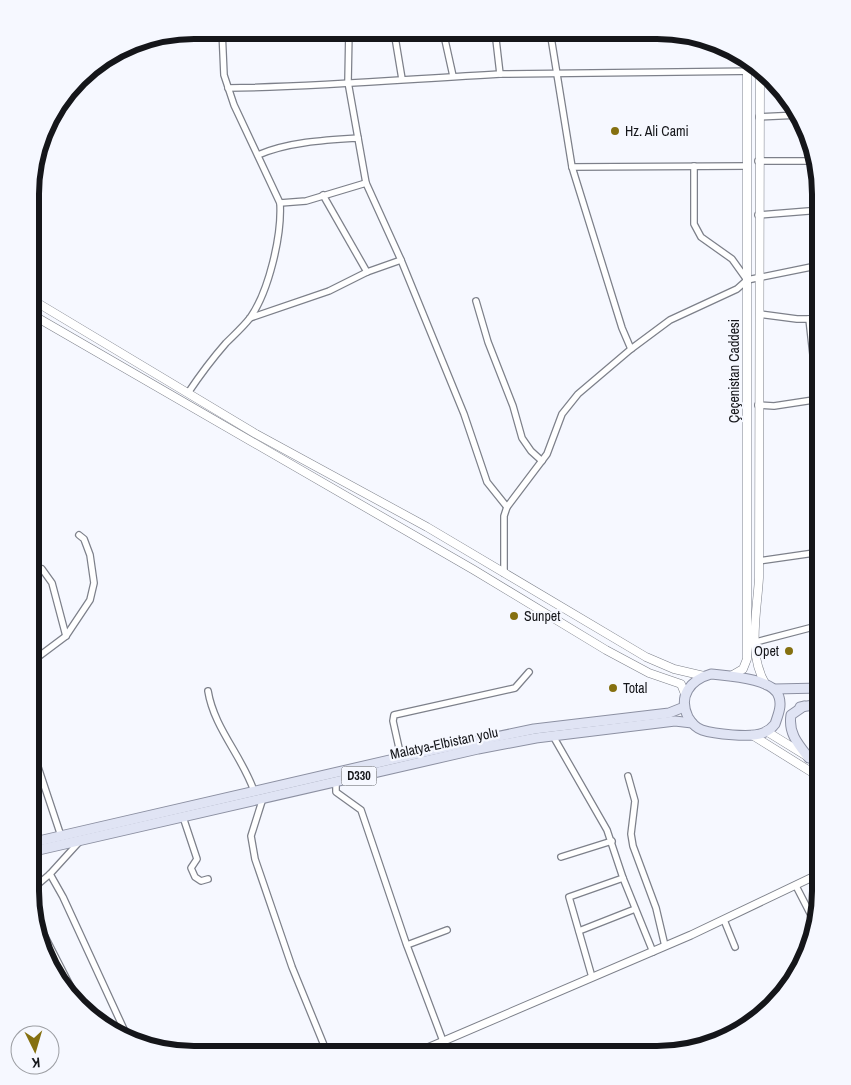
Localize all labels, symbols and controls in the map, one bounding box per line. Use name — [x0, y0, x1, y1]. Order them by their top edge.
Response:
place label: Hz. Ali Cami — [625, 122, 689, 140]
marker: Hz. Ali Cami — [609, 125, 621, 137]
street label: Çeçenistan Caddesi — [725, 319, 743, 423]
place label: Sunpet — [524, 607, 560, 625]
marker: Sunpet — [508, 610, 520, 622]
place label: Opet — [754, 642, 779, 660]
marker: Opet — [783, 645, 795, 657]
place label: Total — [623, 679, 647, 697]
marker: Total — [607, 682, 619, 694]
street label: Malatya-Elbistan yolu — [388, 723, 500, 763]
road number: D330 — [342, 766, 376, 786]
north arrow — [10, 1025, 60, 1075]
text: K — [31, 1054, 41, 1072]

